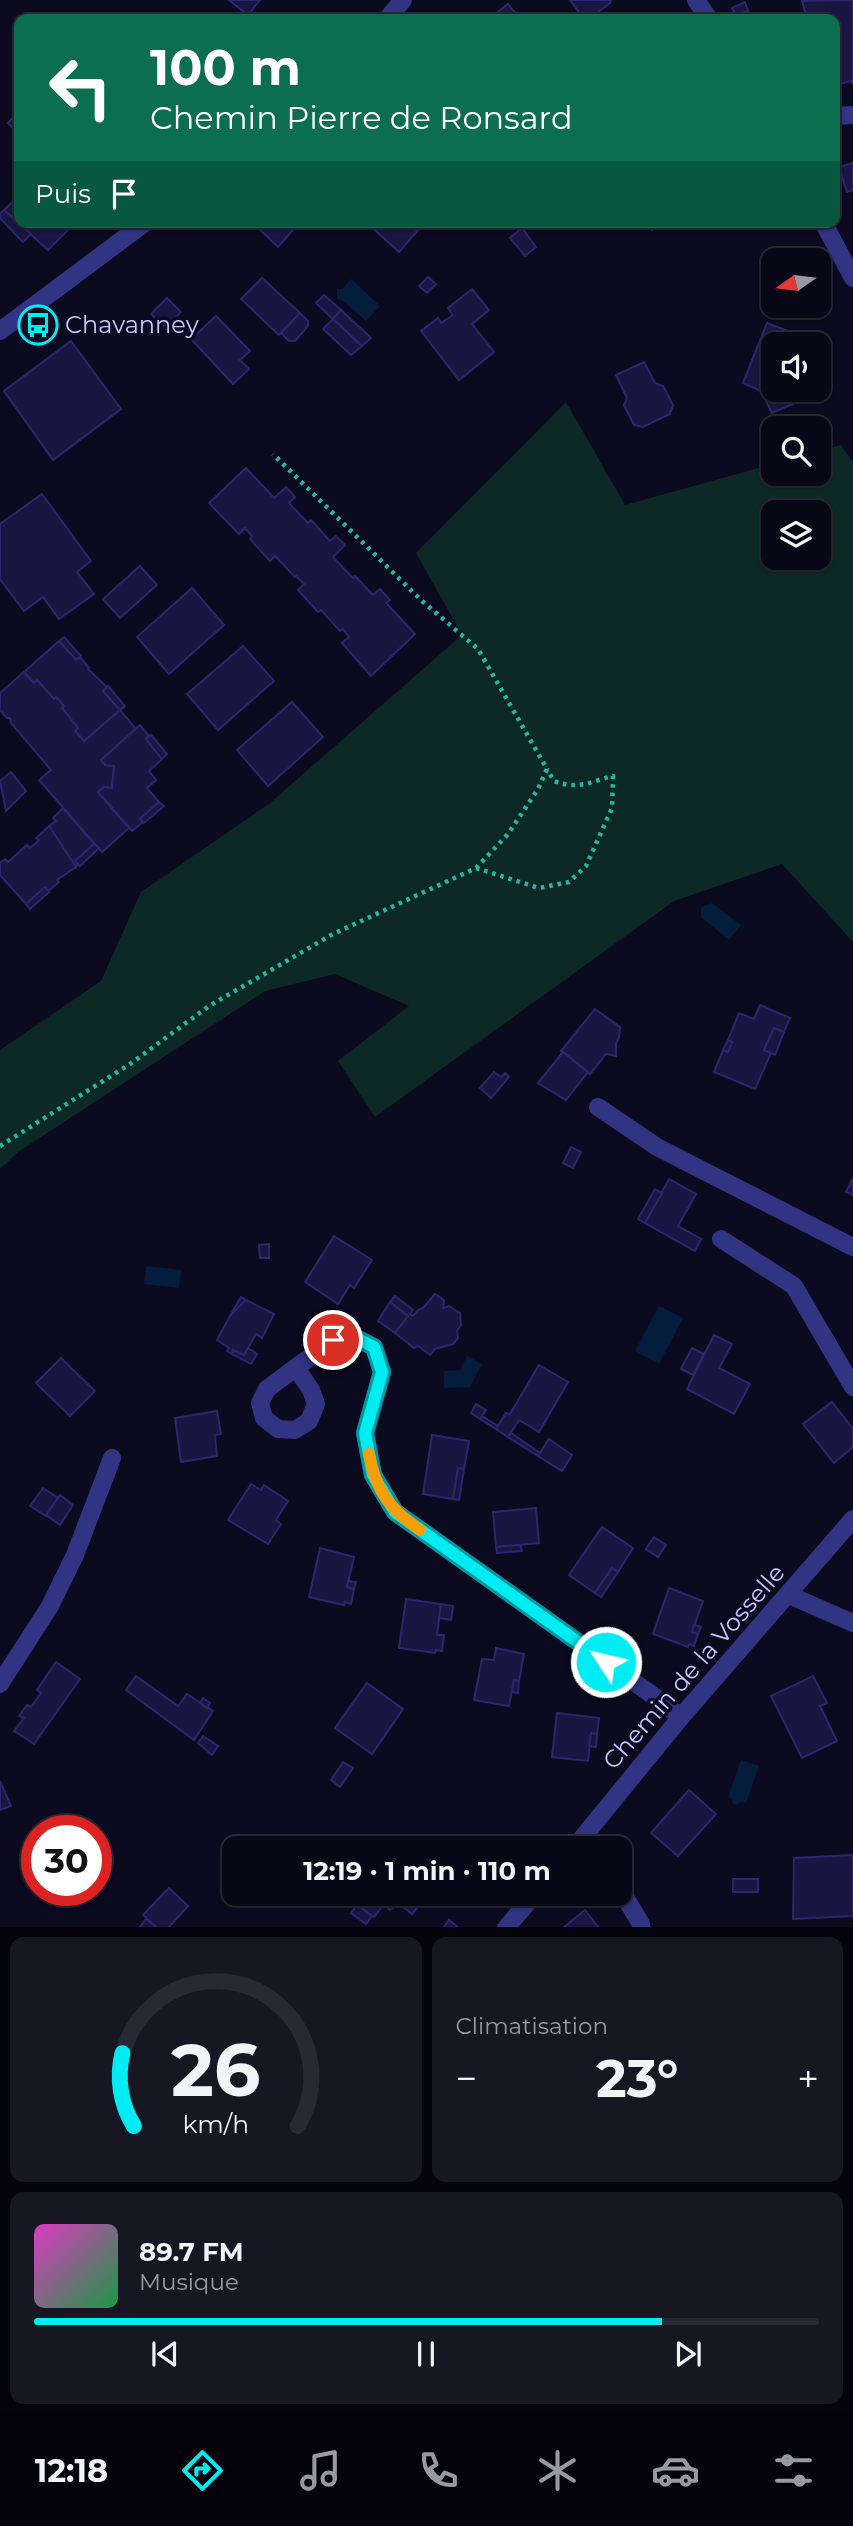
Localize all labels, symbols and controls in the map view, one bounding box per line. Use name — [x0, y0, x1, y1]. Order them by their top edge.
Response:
text: 100 m — [150, 38, 301, 97]
icon: left — [35, 42, 126, 133]
text: Chemin Pierre de Ronsard — [150, 98, 573, 137]
icon: arrive — [105, 175, 143, 213]
text: Puis — [35, 178, 91, 210]
north arrow — [761, 248, 831, 318]
map controls — [761, 248, 831, 570]
bus stop icon: Chavanney — [17, 304, 59, 346]
place label: Chavanney — [65, 310, 199, 339]
button: sound — [761, 332, 831, 402]
button: search — [761, 416, 831, 486]
button: layers — [761, 500, 831, 570]
pin — [303, 1310, 363, 1370]
icon: arrive — [314, 1321, 352, 1359]
street label: Chemin de la Vosselle — [597, 1558, 790, 1775]
position arrow — [569, 1625, 643, 1699]
speed limit sign: 30 — [21, 1815, 112, 1906]
text: 12:19 · 1 min · 110 m — [303, 1855, 551, 1887]
text: Climatisation — [456, 2012, 608, 2040]
text: 26 — [171, 2026, 260, 2114]
text: 23° — [596, 2047, 678, 2110]
text: − — [456, 2055, 477, 2102]
text: + — [797, 2055, 819, 2102]
text: km/h — [182, 2108, 249, 2138]
text: 89.7 FM — [139, 2236, 244, 2268]
text: Musique — [139, 2268, 239, 2296]
icon: previous — [146, 2335, 184, 2373]
icon: pause — [407, 2335, 445, 2373]
icon: next — [669, 2335, 707, 2373]
icon: directions — [178, 2446, 227, 2495]
icon: music — [296, 2446, 345, 2495]
icon: phone — [414, 2446, 463, 2495]
icon: climate — [533, 2446, 582, 2495]
icon: car — [651, 2446, 700, 2495]
icon: filters — [769, 2446, 818, 2495]
text: 12:18 — [35, 2451, 108, 2490]

